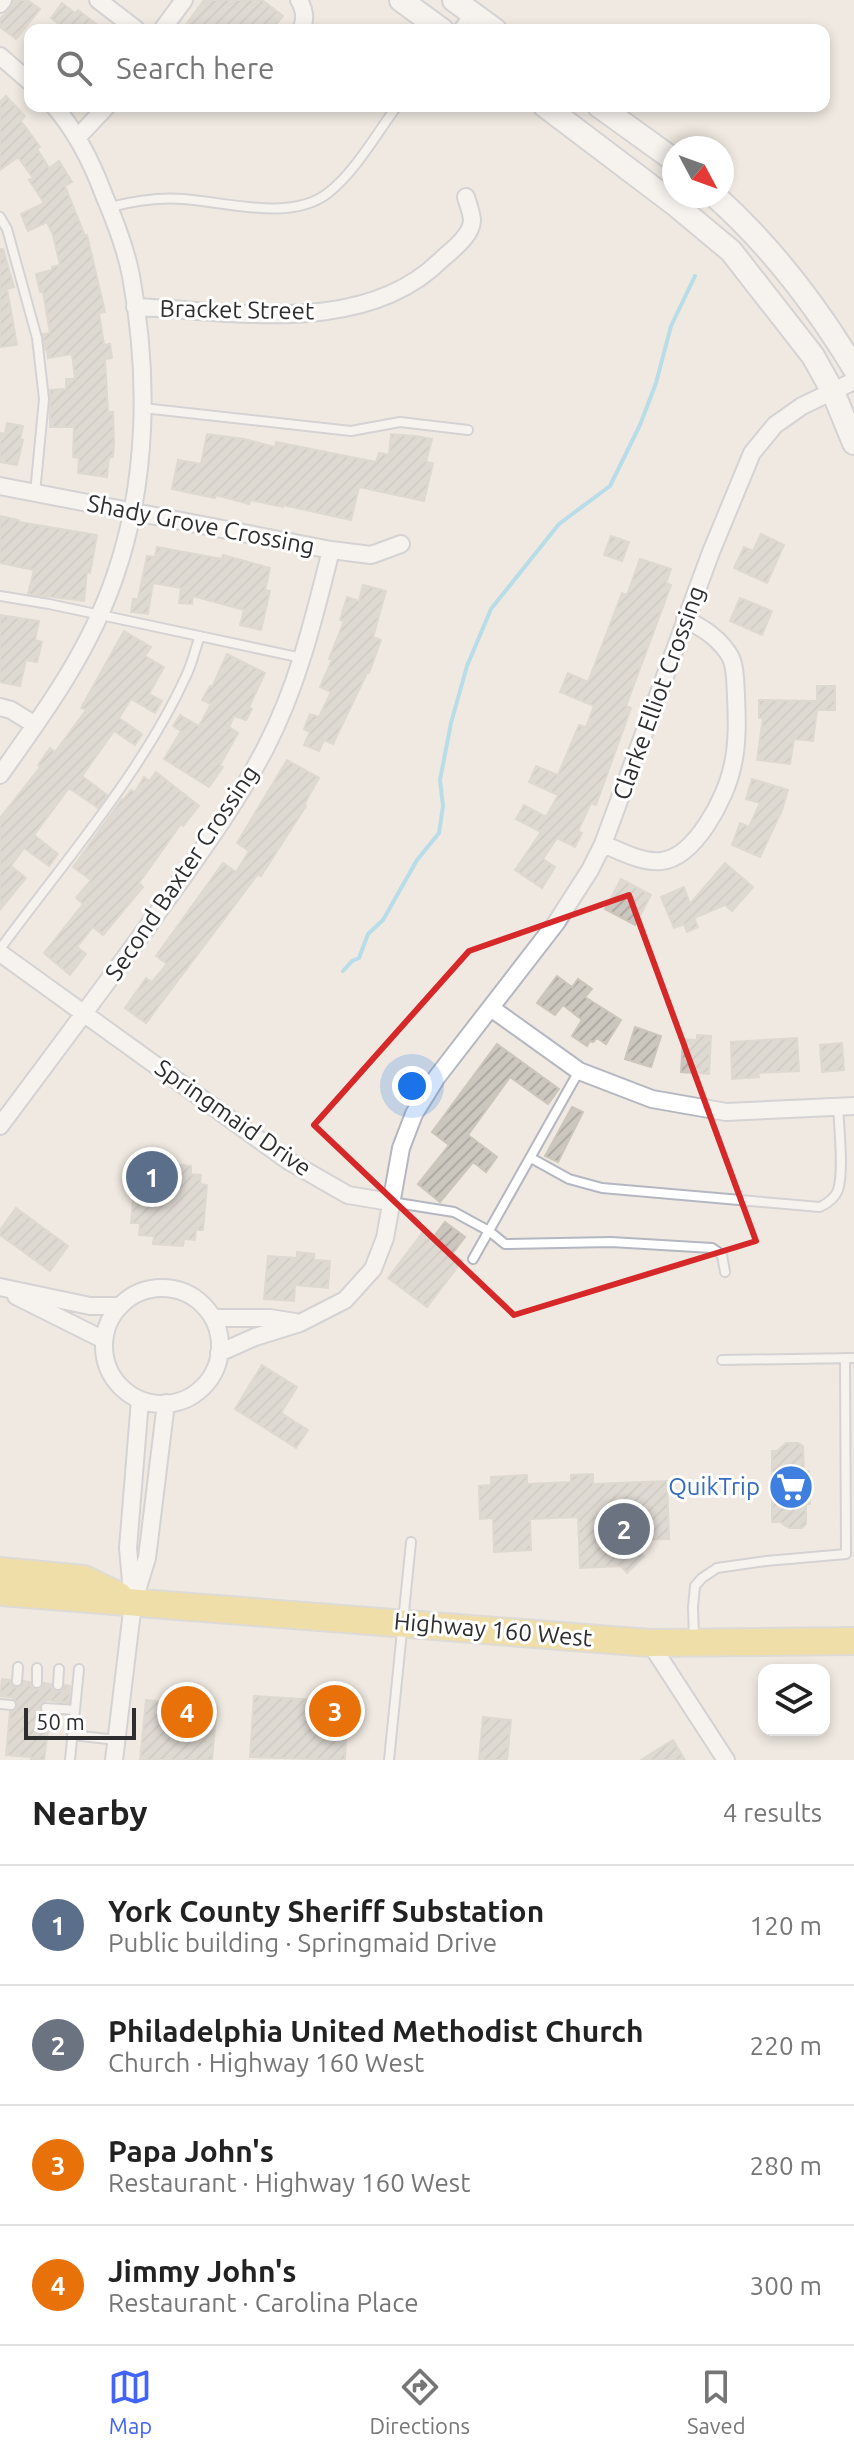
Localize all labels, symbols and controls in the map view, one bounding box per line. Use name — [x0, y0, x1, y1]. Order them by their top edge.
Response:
search box — [24, 24, 830, 112]
icon: search — [52, 46, 96, 90]
text: Search here — [116, 51, 275, 85]
north arrow — [662, 136, 734, 208]
street label: Bracket Street — [159, 295, 315, 324]
street label: Shady Grove Crossing — [85, 489, 317, 560]
street label: Clarke Elliot Crossing — [607, 582, 710, 804]
street label: Second Baxter Crossing — [100, 760, 264, 985]
street label: Springmaid Drive — [150, 1054, 316, 1181]
your location — [392, 1066, 432, 1106]
pin: 1 — [126, 1147, 178, 1207]
supermarket icon: QuikTrip — [767, 1463, 815, 1511]
place label: QuikTrip — [668, 1473, 760, 1500]
pin: 2 — [598, 1499, 650, 1559]
street label: Highway 160 West — [393, 1607, 594, 1652]
map controls — [758, 1664, 830, 1736]
button: layers — [758, 1664, 830, 1736]
pin: 3 — [309, 1681, 361, 1741]
pin: 4 — [161, 1682, 213, 1742]
scale bar — [24, 1704, 136, 1740]
text: 50 m — [36, 1709, 85, 1734]
text: Nearby — [32, 1793, 147, 1831]
text: 4 results — [723, 1798, 822, 1827]
text: York County Sheriff Substation — [108, 1894, 544, 1928]
text: 1 — [51, 1911, 65, 1940]
text: 120 m — [750, 1911, 822, 1940]
text: Public building · Springmaid Drive — [108, 1928, 497, 1957]
text: Philadelphia United Methodist Church — [108, 2014, 644, 2048]
text: 2 — [51, 2031, 65, 2060]
text: 220 m — [750, 2031, 822, 2060]
text: Church · Highway 160 West — [108, 2048, 424, 2077]
text: Papa John's — [108, 2134, 274, 2168]
text: 3 — [51, 2151, 65, 2180]
text: 280 m — [750, 2151, 822, 2180]
text: Restaurant · Highway 160 West — [108, 2168, 470, 2197]
text: Jimmy John's — [108, 2254, 296, 2288]
text: 4 — [51, 2271, 65, 2300]
text: 300 m — [750, 2271, 822, 2300]
text: Restaurant · Carolina Place — [108, 2288, 419, 2317]
tab: Map — [108, 2365, 152, 2438]
tab: Directions — [369, 2365, 470, 2438]
tab: Saved — [687, 2365, 746, 2438]

